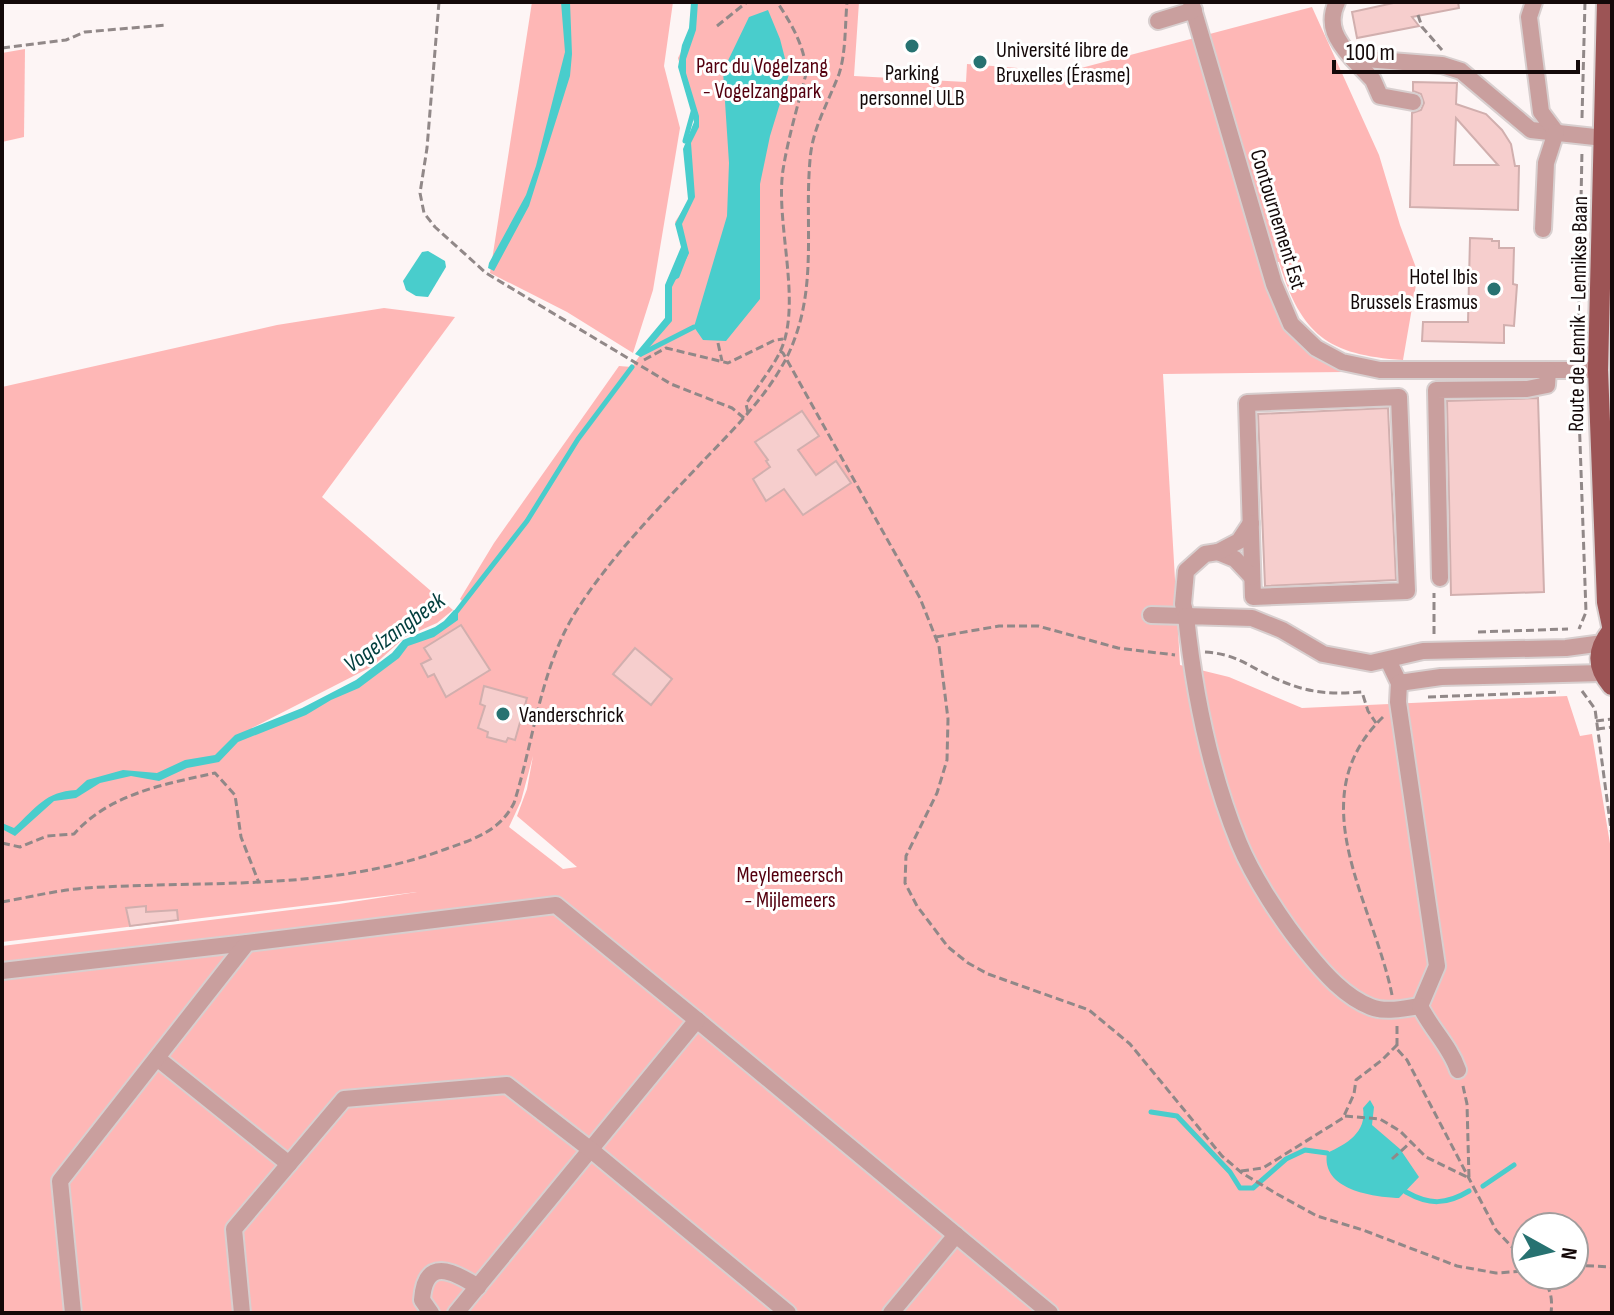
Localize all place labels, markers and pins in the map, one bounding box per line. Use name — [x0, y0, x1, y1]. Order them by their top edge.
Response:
marker: Parking personnel ULB — [903, 37, 921, 55]
place label: Université libre de Bruxelles (Érasme) — [996, 37, 1130, 89]
marker: Université libre de Bruxelles (Érasme) — [971, 53, 989, 71]
place label: Parking personnel ULB — [859, 60, 965, 112]
place label: Hotel Ibis Brussels Erasmus — [1350, 264, 1478, 316]
marker: Hotel Ibis Brussels Erasmus — [1485, 280, 1503, 298]
place label: Vanderschrick — [519, 702, 624, 729]
marker: Vanderschrick — [494, 705, 512, 723]

